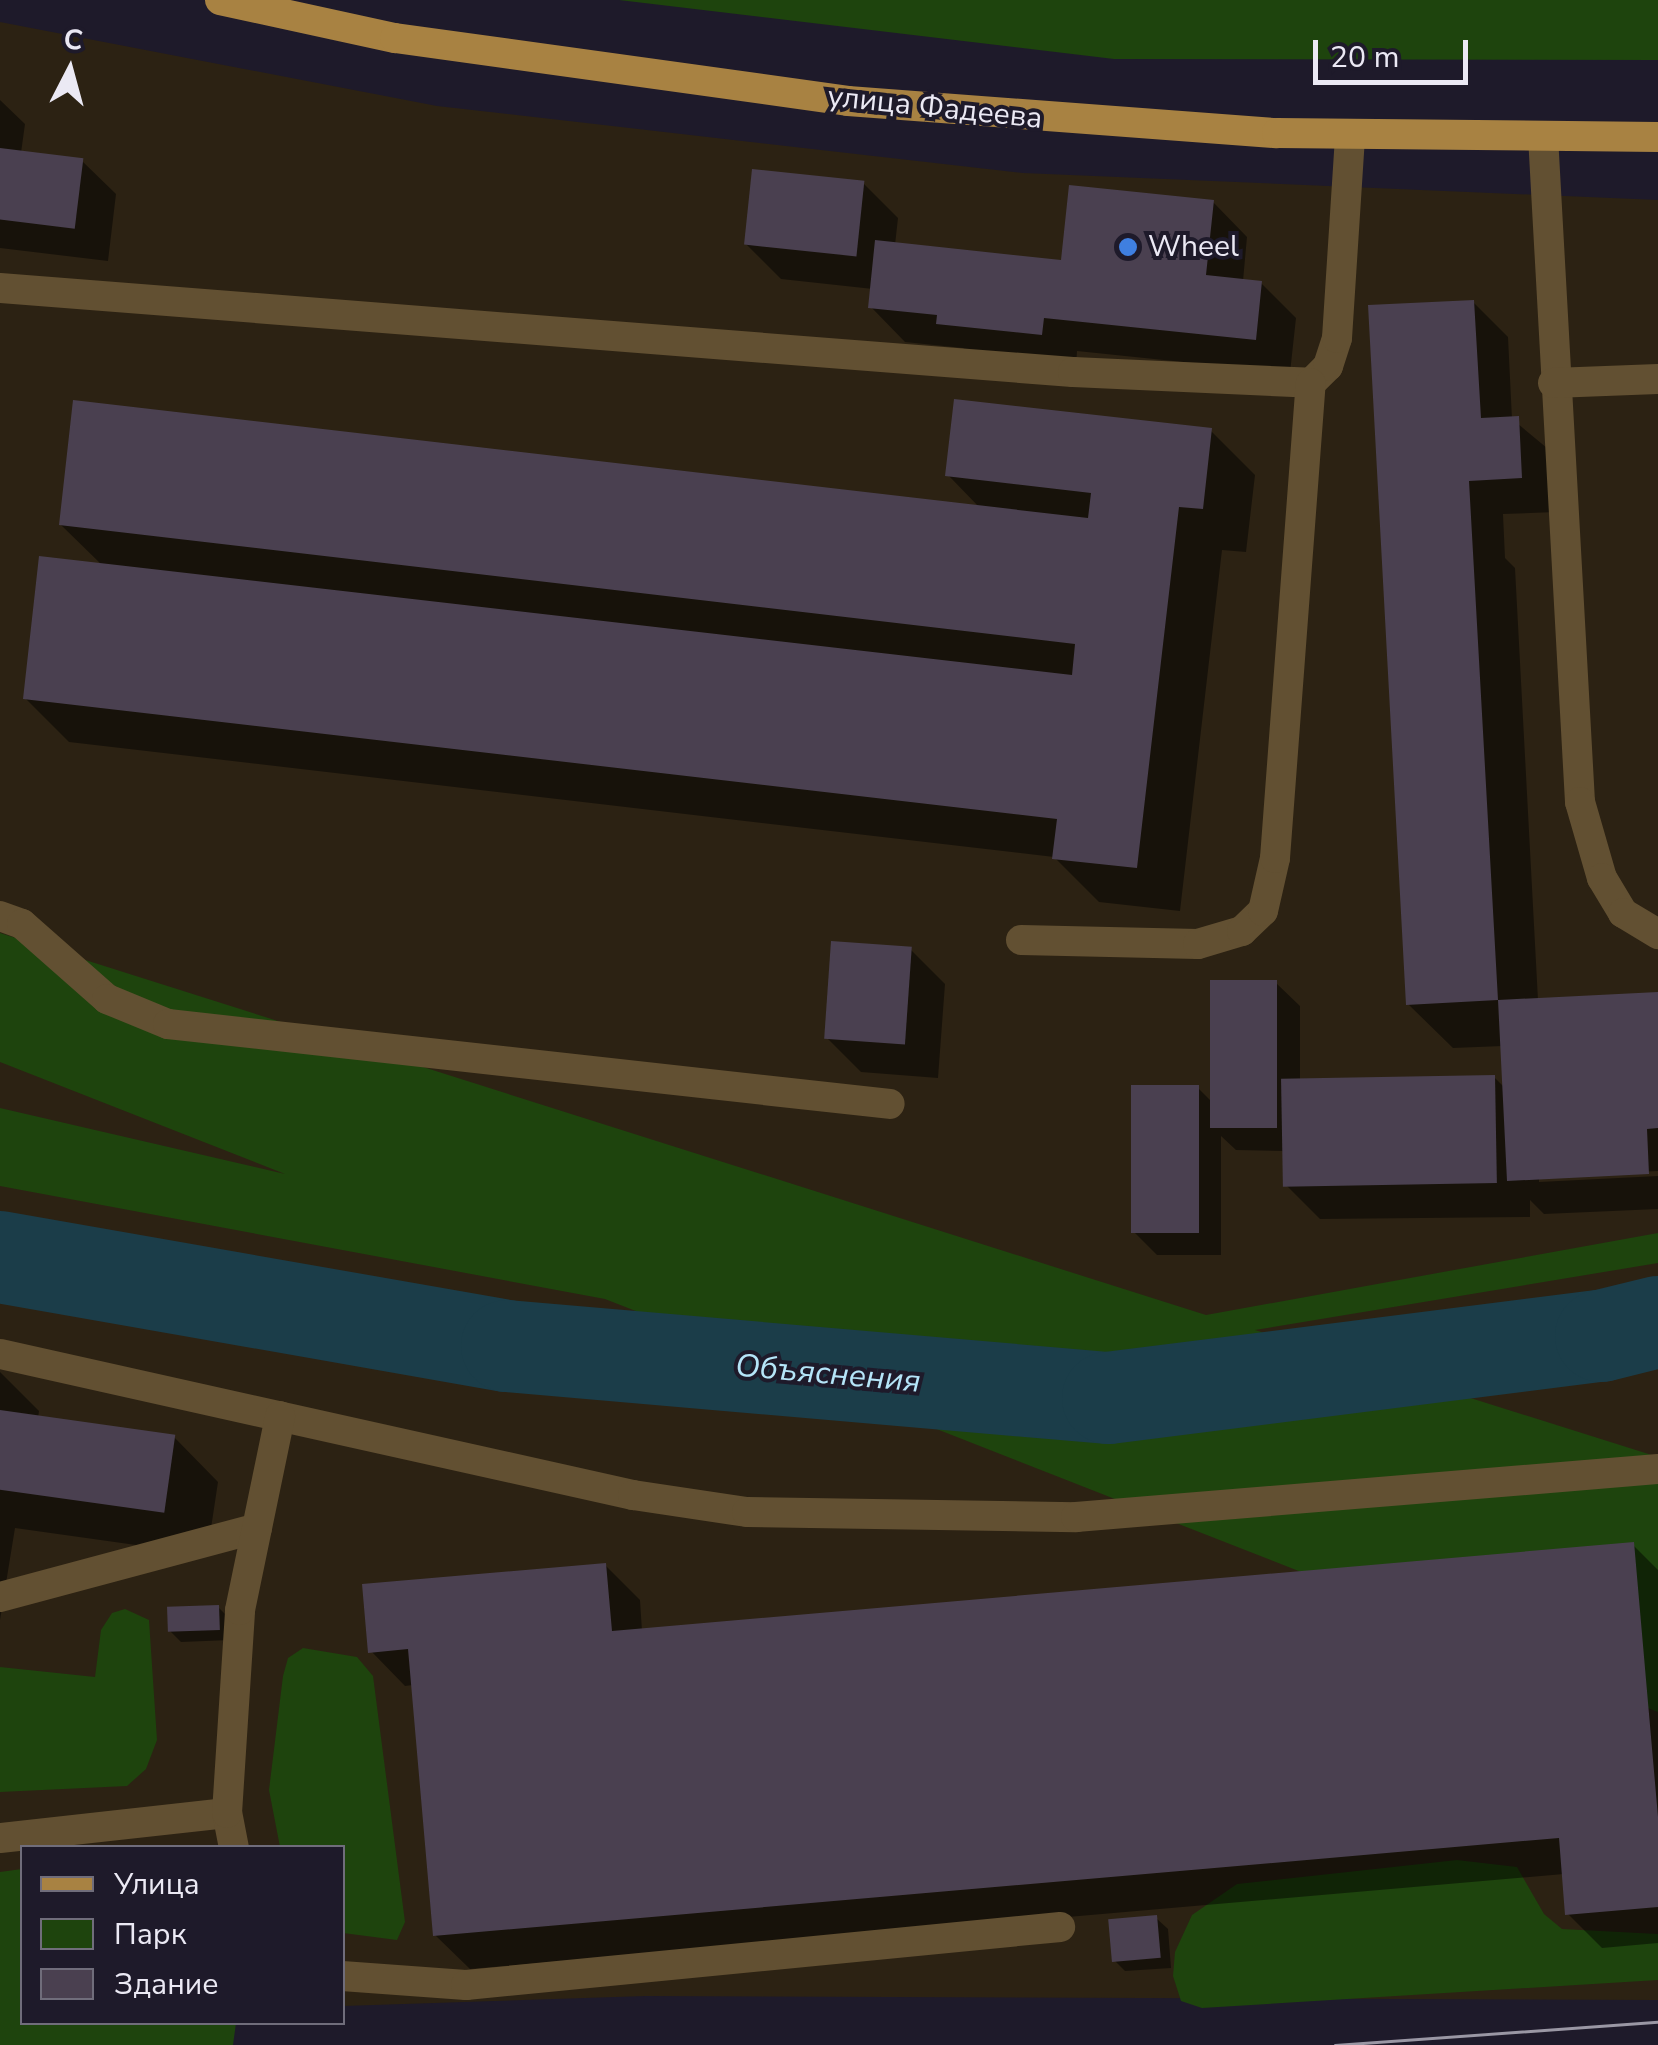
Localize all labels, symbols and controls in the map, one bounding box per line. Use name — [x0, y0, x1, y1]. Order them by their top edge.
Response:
north arrow — [20, 20, 120, 120]
text: С — [62, 20, 85, 60]
scale bar — [1318, 20, 1473, 82]
text: 20 m — [1330, 37, 1399, 78]
street label: улица Фадеева — [826, 79, 1044, 137]
place label: Wheel — [1148, 229, 1239, 265]
marker: Wheel — [1117, 236, 1139, 258]
water label: Объяснения — [734, 1347, 922, 1401]
legend — [20, 1845, 345, 2025]
text: Улица — [114, 1864, 200, 1905]
text: Парк — [114, 1914, 186, 1955]
text: Здание — [114, 1964, 219, 2005]

